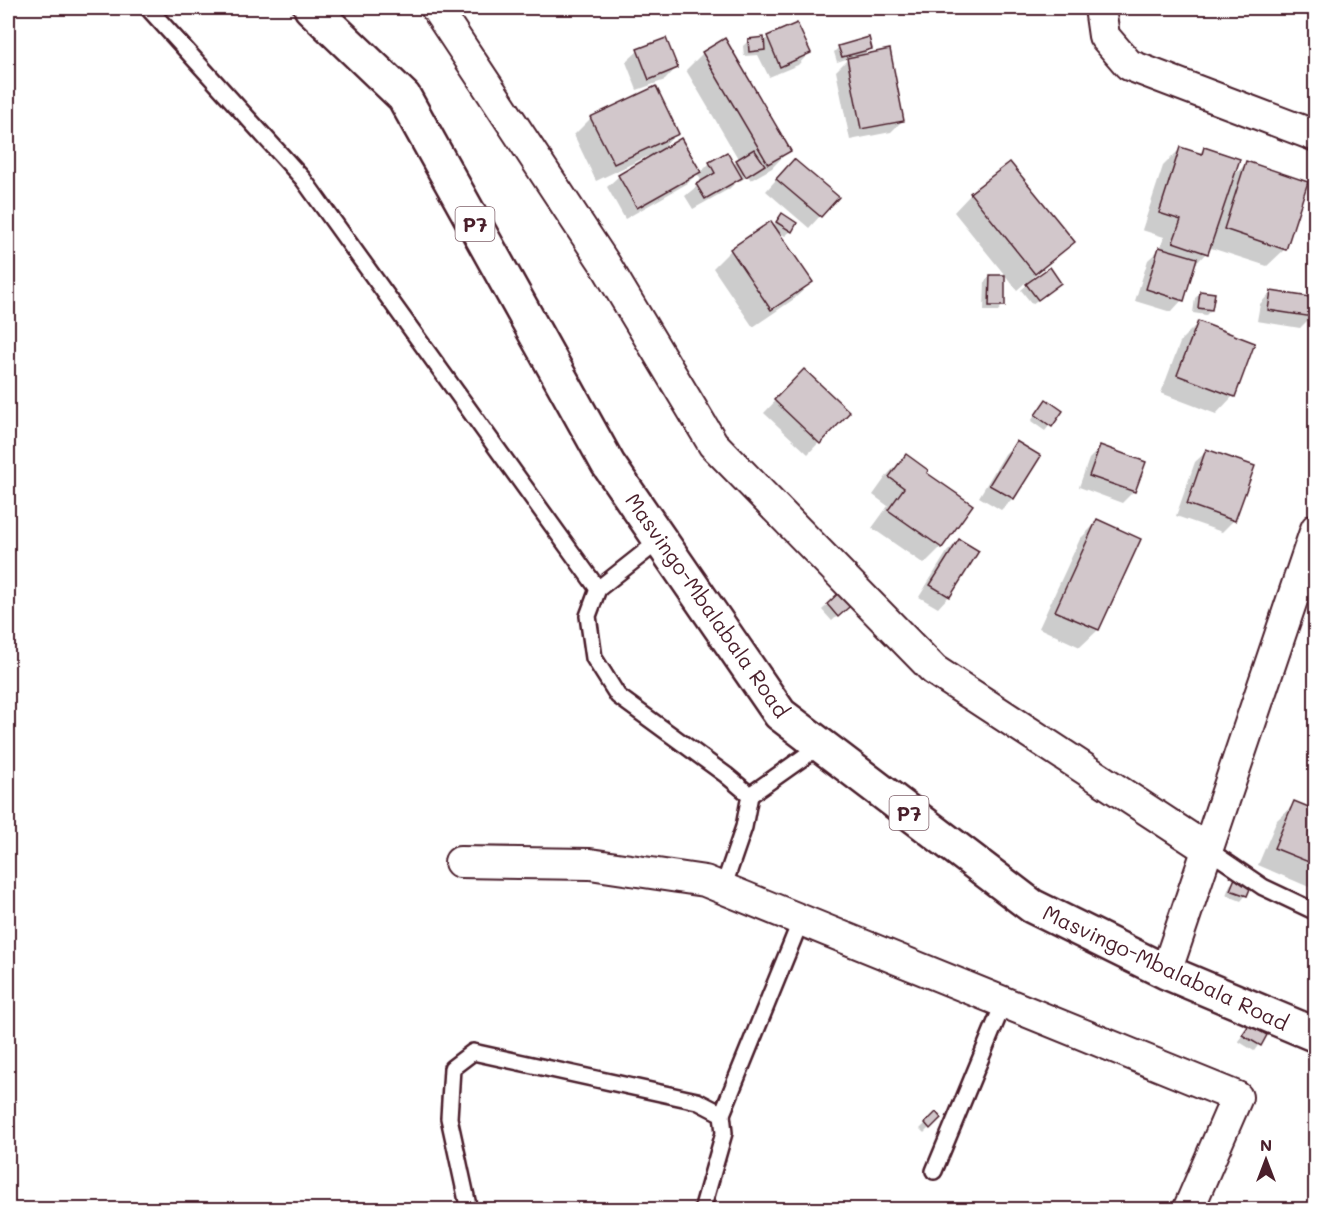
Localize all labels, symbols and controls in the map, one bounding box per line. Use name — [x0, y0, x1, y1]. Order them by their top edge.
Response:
road number: P7 — [456, 207, 494, 241]
street label: Masvingo-Mbalabala Road — [620, 487, 796, 723]
road number: P7 — [890, 796, 928, 830]
street label: Masvingo-Mbalabala Road — [1039, 898, 1293, 1036]
north arrow — [1236, 1130, 1296, 1190]
text: N — [1260, 1134, 1272, 1155]

